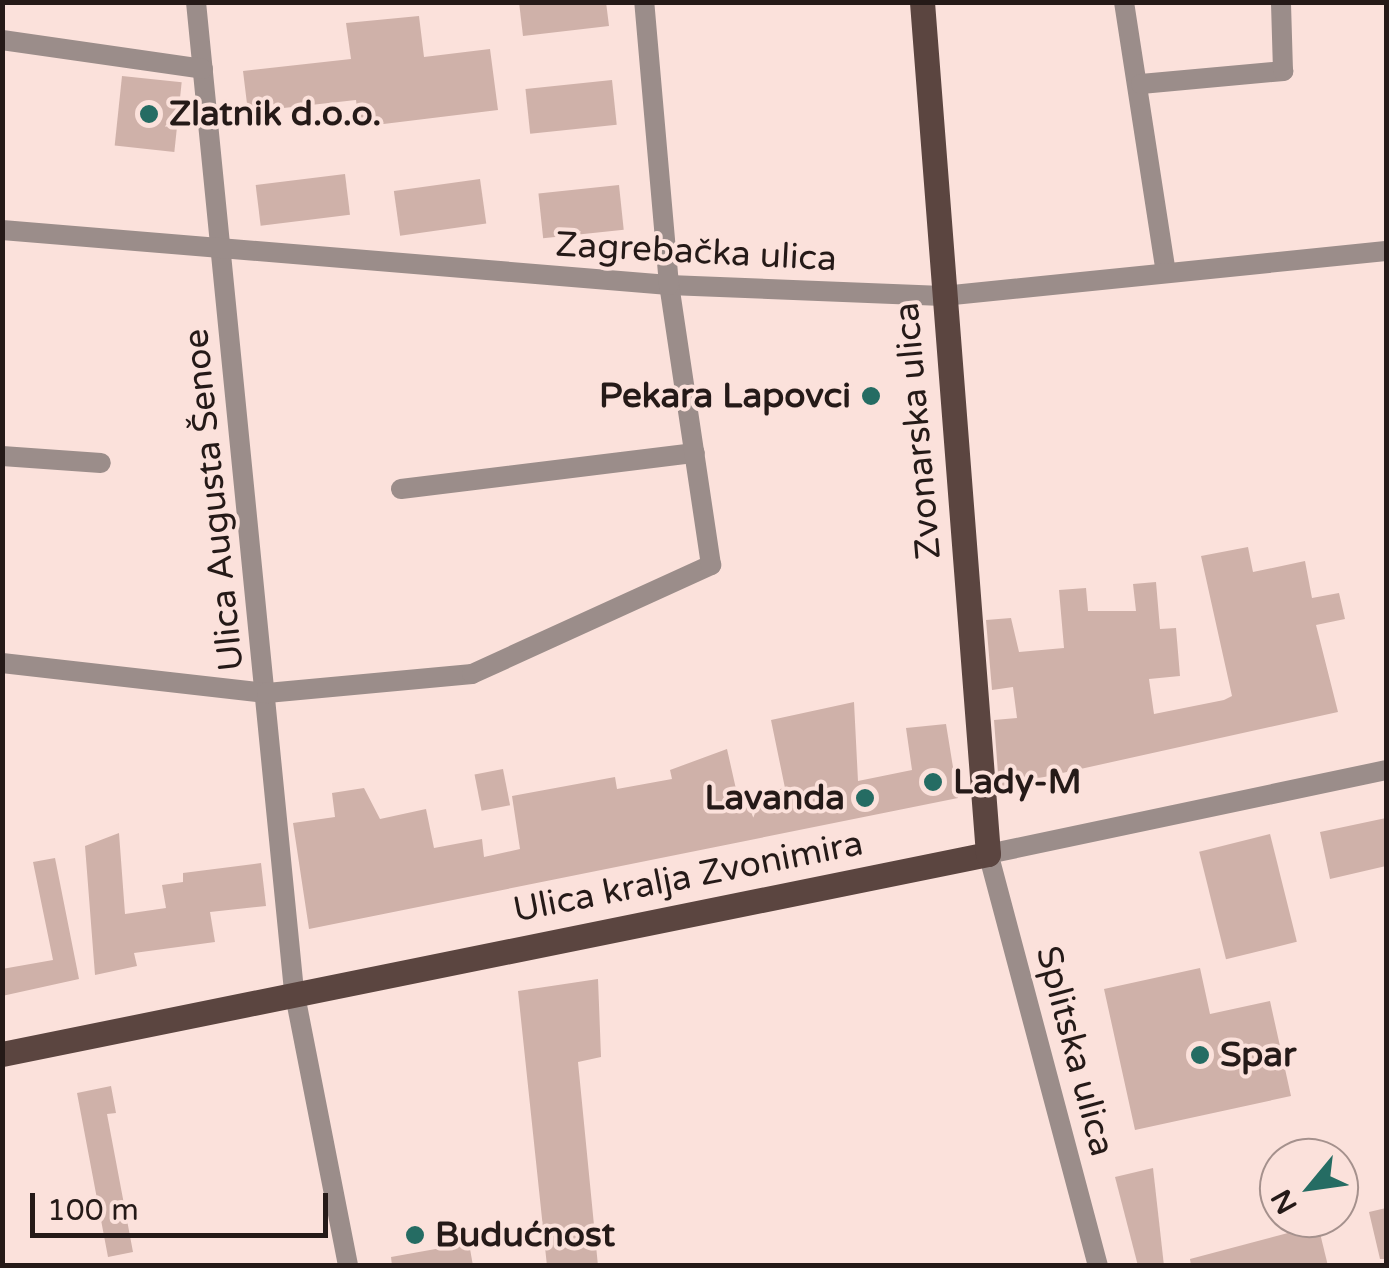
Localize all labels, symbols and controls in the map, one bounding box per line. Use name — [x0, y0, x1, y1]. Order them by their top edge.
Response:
place label: Zlatnik d.o.o. — [169, 93, 381, 135]
marker: Zlatnik d.o.o. — [138, 103, 160, 125]
street label: Zagrebačka ulica — [554, 224, 838, 280]
street label: Zvonarska ulica — [886, 301, 950, 561]
street label: Ulica Augusta Šenoe — [175, 327, 253, 673]
place label: Pekara Lapovci — [599, 375, 851, 417]
marker: Pekara Lapovci — [860, 385, 882, 407]
place label: Lady-M — [953, 761, 1082, 803]
marker: Lady-M — [922, 771, 944, 793]
place label: Lavanda — [704, 777, 845, 819]
marker: Lavanda — [854, 787, 876, 809]
street label: Ulica kralja Zvonimira — [510, 822, 866, 932]
street label: Splitska ulica — [1027, 941, 1123, 1161]
place label: Spar — [1220, 1034, 1296, 1076]
marker: Spar — [1189, 1044, 1211, 1066]
north arrow — [1259, 1138, 1359, 1238]
scale bar — [35, 1173, 332, 1235]
text: N — [1264, 1184, 1305, 1220]
text: 100 m — [47, 1192, 139, 1229]
place label: Budućnost — [435, 1214, 615, 1256]
marker: Budućnost — [404, 1224, 426, 1246]

